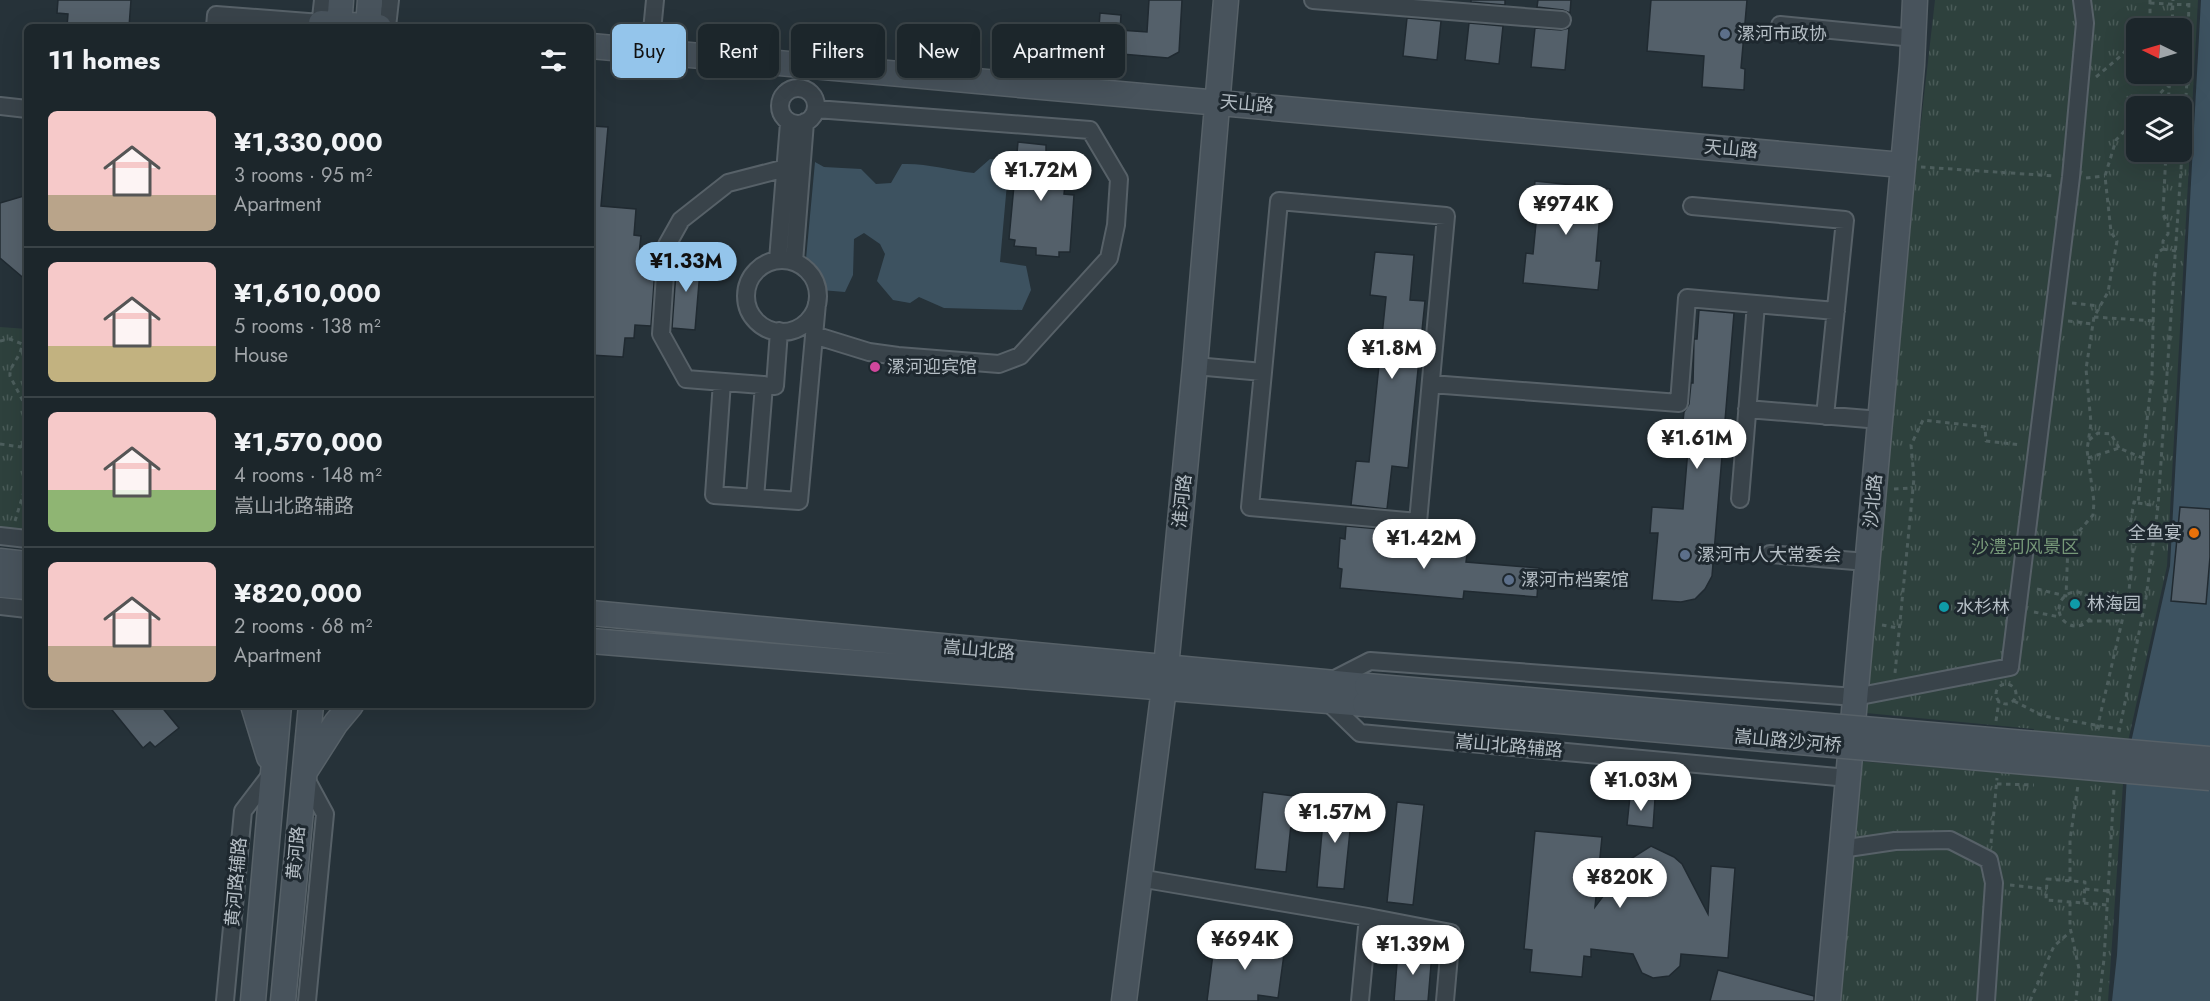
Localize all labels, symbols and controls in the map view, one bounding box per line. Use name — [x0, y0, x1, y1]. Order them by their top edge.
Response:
north arrow — [2126, 18, 2192, 84]
map controls — [2126, 18, 2192, 162]
place label: 漯河市政协 — [1737, 21, 1827, 47]
chip: Buy — [612, 24, 686, 78]
chip: Rent — [698, 24, 779, 78]
chip: Filters — [791, 24, 885, 78]
chip: New — [897, 24, 980, 78]
chip: Apartment — [992, 24, 1125, 78]
marker: 漯河市政协 — [1718, 27, 1732, 41]
text: 11 homes — [48, 41, 160, 79]
icon: filters — [537, 44, 570, 77]
street label: 天山路 — [1219, 89, 1275, 119]
button: layers — [2126, 96, 2192, 162]
text: ¥1,330,000 — [234, 123, 383, 161]
street label: 天山路 — [1703, 134, 1759, 164]
icon: home — [96, 135, 168, 207]
pin: ¥1.72M — [992, 151, 1090, 202]
text: ¥1.72M — [1005, 156, 1078, 185]
text: 3 rooms · 95 m² — [234, 161, 372, 190]
pin: ¥974K — [1524, 185, 1608, 236]
text: Apartment — [234, 190, 321, 219]
text: ¥974K — [1533, 190, 1599, 219]
pin: ¥1.33M — [637, 242, 735, 293]
text: ¥1.33M — [650, 247, 722, 276]
text: ¥1,610,000 — [234, 274, 381, 312]
icon: home — [96, 286, 168, 358]
text: 5 rooms · 138 m² — [234, 312, 381, 341]
pin: ¥1.8M — [1350, 329, 1434, 380]
text: ¥1.8M — [1362, 334, 1422, 363]
text: House — [234, 341, 288, 370]
place label: 漯河迎宾馆 — [887, 354, 977, 380]
marker: 漯河迎宾馆 — [868, 360, 882, 374]
pin: ¥1.61M — [1648, 419, 1746, 470]
text: ¥1,570,000 — [234, 423, 383, 461]
text: ¥1.61M — [1661, 424, 1733, 453]
icon: home — [96, 436, 168, 508]
text: 4 rooms · 148 m² — [234, 461, 382, 490]
street label: 淮河路 — [1166, 473, 1198, 529]
street label: 沙北路 — [1858, 473, 1888, 529]
text: 嵩山北路辅路 — [234, 492, 354, 521]
pin: ¥1.42M — [1375, 519, 1473, 570]
place label: 全鱼宴 — [2128, 520, 2182, 546]
text: ¥1.42M — [1387, 524, 1461, 553]
marker: 全鱼宴 — [2187, 526, 2201, 540]
park label: 沙澧河风景区 — [1971, 534, 2079, 560]
place label: 漯河市人大常委会 — [1697, 542, 1841, 568]
marker: 漯河市人大常委会 — [1678, 548, 1692, 562]
place label: 漯河市档案馆 — [1521, 567, 1629, 593]
marker: 漯河市档案馆 — [1502, 573, 1516, 587]
text: ¥820,000 — [234, 574, 362, 612]
icon: home — [96, 586, 168, 658]
place label: 林海园 — [2087, 591, 2141, 617]
place label: 水杉林 — [1956, 594, 2010, 620]
marker: 林海园 — [2068, 597, 2082, 611]
marker: 水杉林 — [1937, 600, 1951, 614]
text: 2 rooms · 68 m² — [234, 612, 372, 641]
street label: 嵩山北路 — [942, 634, 1016, 666]
text: Apartment — [234, 641, 321, 670]
street label: 嵩山路沙河桥 — [1733, 723, 1843, 759]
street label: 嵩山北路辅路 — [1454, 728, 1564, 764]
pin: ¥1.03M — [1592, 761, 1690, 812]
text: ¥1.03M — [1604, 766, 1678, 795]
pin: ¥1.57M — [1286, 793, 1384, 844]
text: ¥1.57M — [1299, 798, 1371, 827]
street label: 黄河路 — [281, 825, 311, 881]
street label: 黄河路辅路 — [219, 836, 253, 928]
pin: ¥820K — [1578, 858, 1662, 909]
text: ¥820K — [1587, 863, 1653, 892]
pin: ¥694K — [1203, 920, 1287, 971]
text: ¥694K — [1211, 925, 1279, 954]
pin: ¥1.39M — [1364, 925, 1462, 976]
text: ¥1.39M — [1376, 930, 1450, 959]

